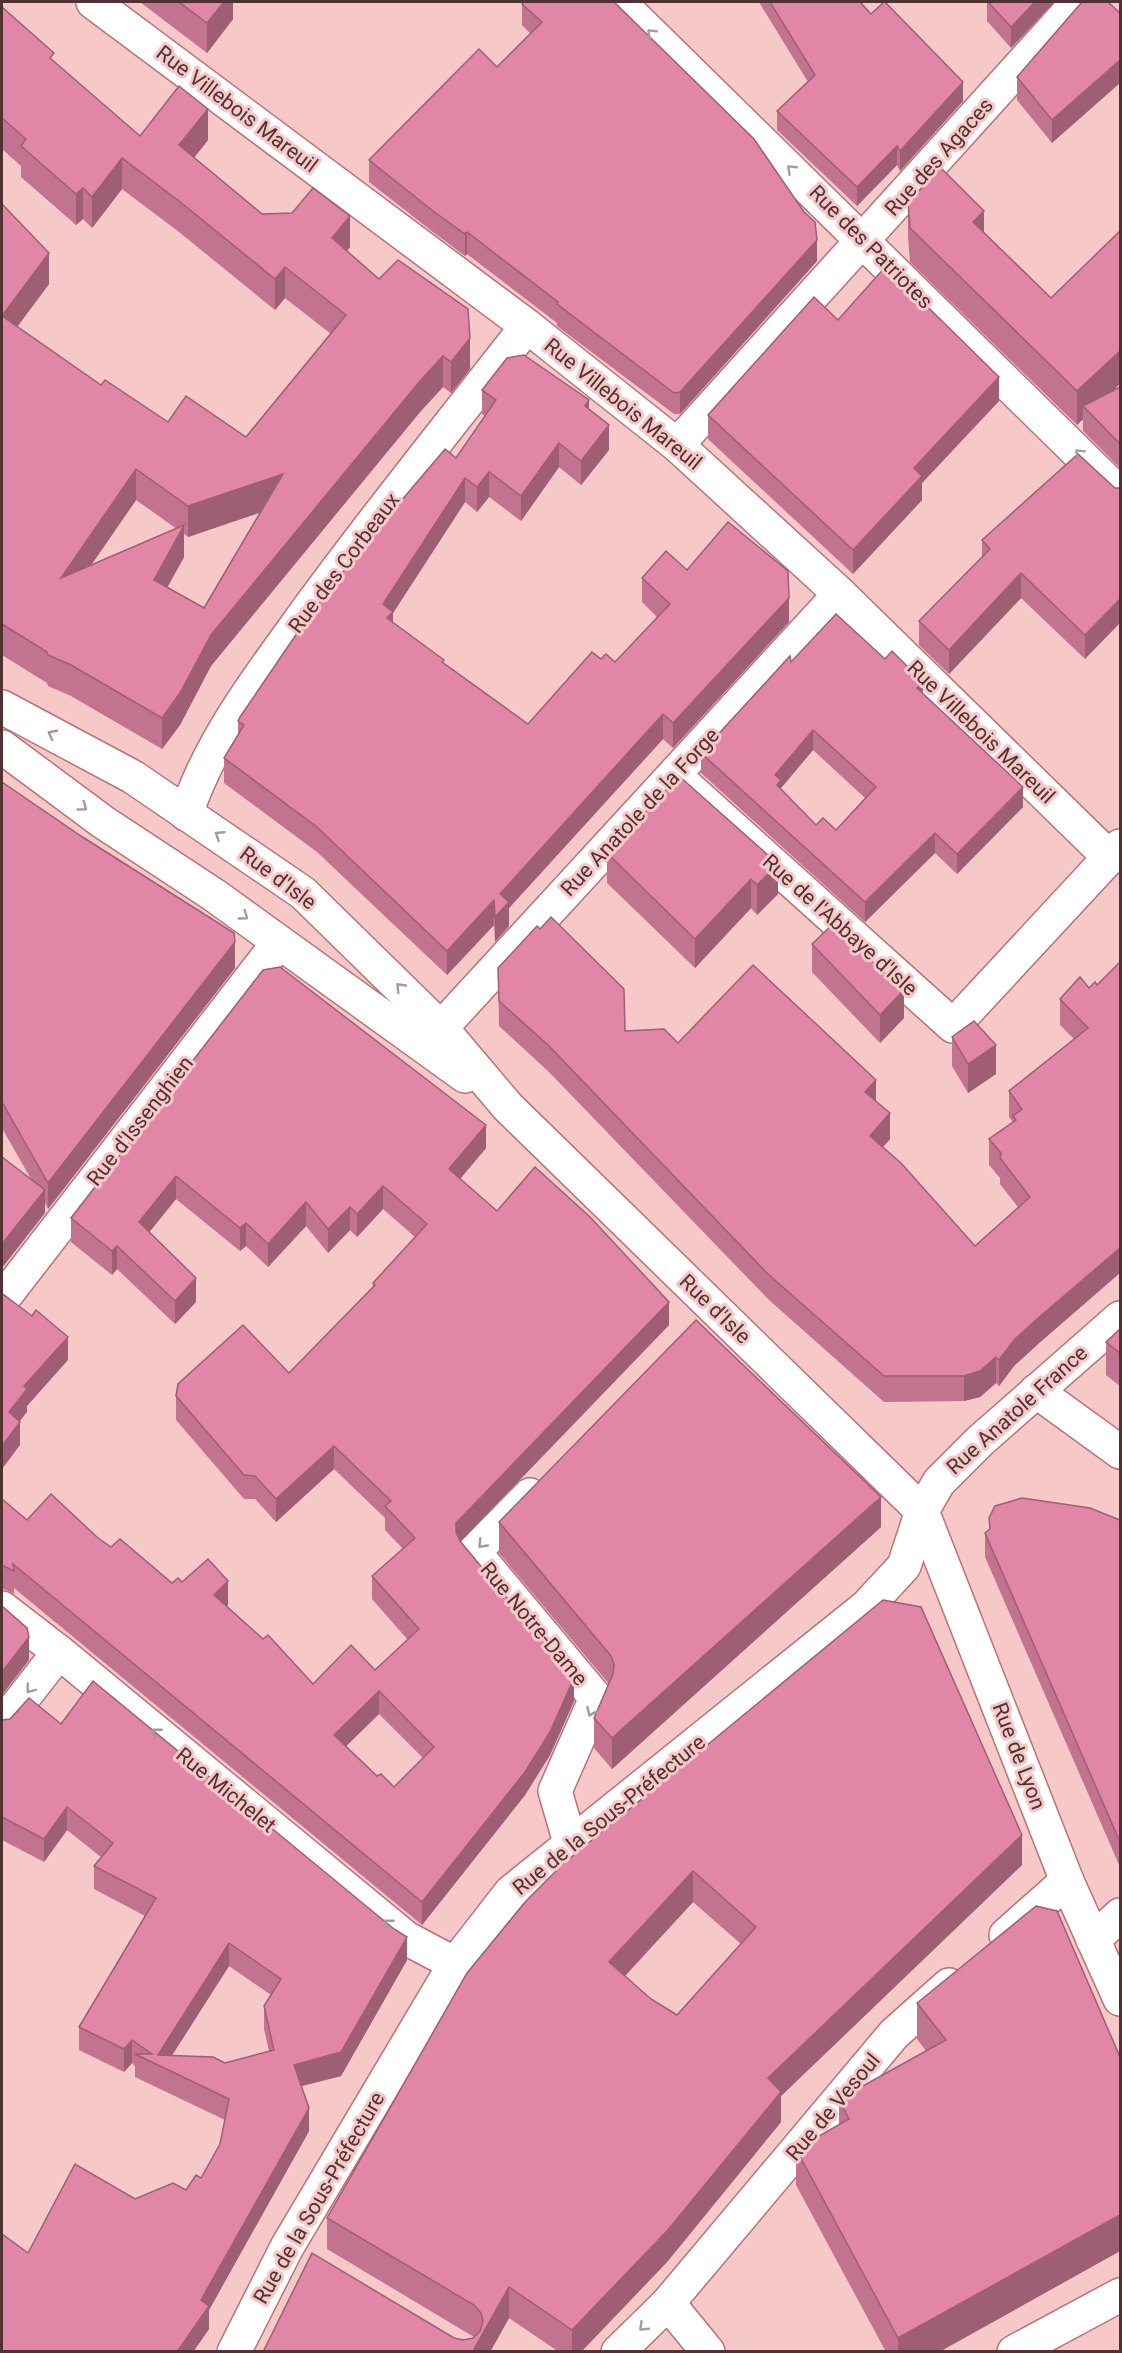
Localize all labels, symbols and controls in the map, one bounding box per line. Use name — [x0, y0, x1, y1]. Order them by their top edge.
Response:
one-way arrow — [647, 29, 658, 40]
street label: Rue Villebois Mareuil — [152, 41, 322, 177]
street label: Rue des Agaces — [880, 93, 998, 221]
one-way arrow — [787, 165, 798, 176]
street label: Rue des Patriotes — [804, 180, 938, 314]
street label: Rue Villebois Mareuil — [540, 333, 706, 475]
one-way arrow — [1075, 449, 1086, 460]
street label: Rue des Corbeaux — [284, 488, 404, 638]
street label: Rue Villebois Mareuil — [902, 656, 1060, 808]
street label: Rue Anatole de la Forge — [556, 723, 724, 901]
one-way arrow — [48, 730, 59, 741]
one-way arrow — [76, 800, 87, 811]
one-way arrow — [215, 831, 226, 842]
street label: Rue d'Isle — [235, 842, 321, 914]
street label: Rue de l'Abbaye d'Isle — [758, 849, 922, 1001]
one-way arrow — [237, 909, 248, 920]
one-way arrow — [396, 983, 407, 994]
street label: Rue d'Issenghien — [82, 1051, 198, 1191]
street label: Rue d'Isle — [675, 1269, 755, 1349]
street label: Rue Anatole France — [942, 1341, 1092, 1479]
one-way arrow — [478, 1537, 489, 1547]
street label: Rue Notre-Dame — [476, 1558, 592, 1690]
one-way arrow — [27, 1682, 38, 1693]
street label: Rue de Lyon — [988, 1699, 1050, 1813]
one-way arrow — [586, 1705, 598, 1716]
one-way arrow — [152, 1729, 163, 1740]
street label: Rue de la Sous-Préfecture — [508, 1730, 710, 1900]
street label: Rue Michelet — [171, 1743, 281, 1838]
one-way arrow — [384, 1919, 395, 1930]
street label: Rue de Vesoul — [781, 2048, 885, 2166]
street label: Rue de la Sous-Préfecture — [248, 2088, 390, 2308]
one-way arrow — [639, 2320, 649, 2331]

